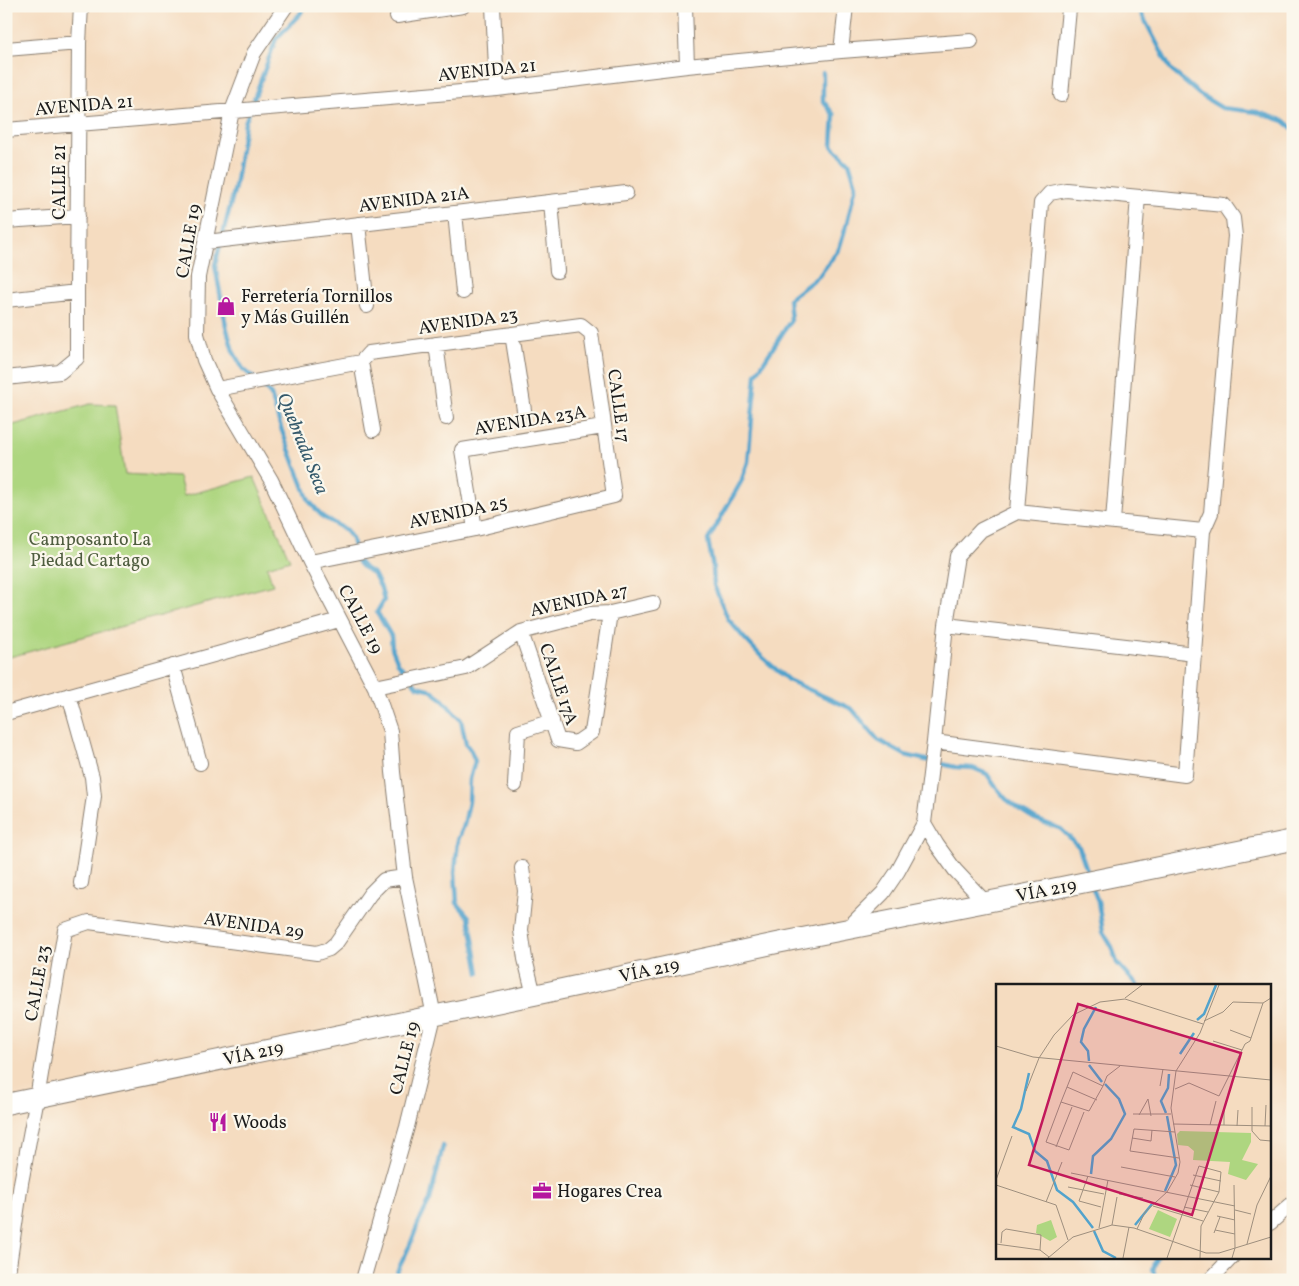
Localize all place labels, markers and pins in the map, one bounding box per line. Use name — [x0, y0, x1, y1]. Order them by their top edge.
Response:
place label: Ferretería Tornillos y Más Guillén — [241, 285, 393, 331]
shop icon: Ferretería Tornillos y Más Guillén — [215, 295, 237, 317]
restaurant icon: Woods — [207, 1111, 229, 1133]
place label: Woods — [233, 1111, 287, 1136]
office icon: Hogares Crea — [531, 1180, 553, 1202]
place label: Hogares Crea — [557, 1180, 662, 1205]

